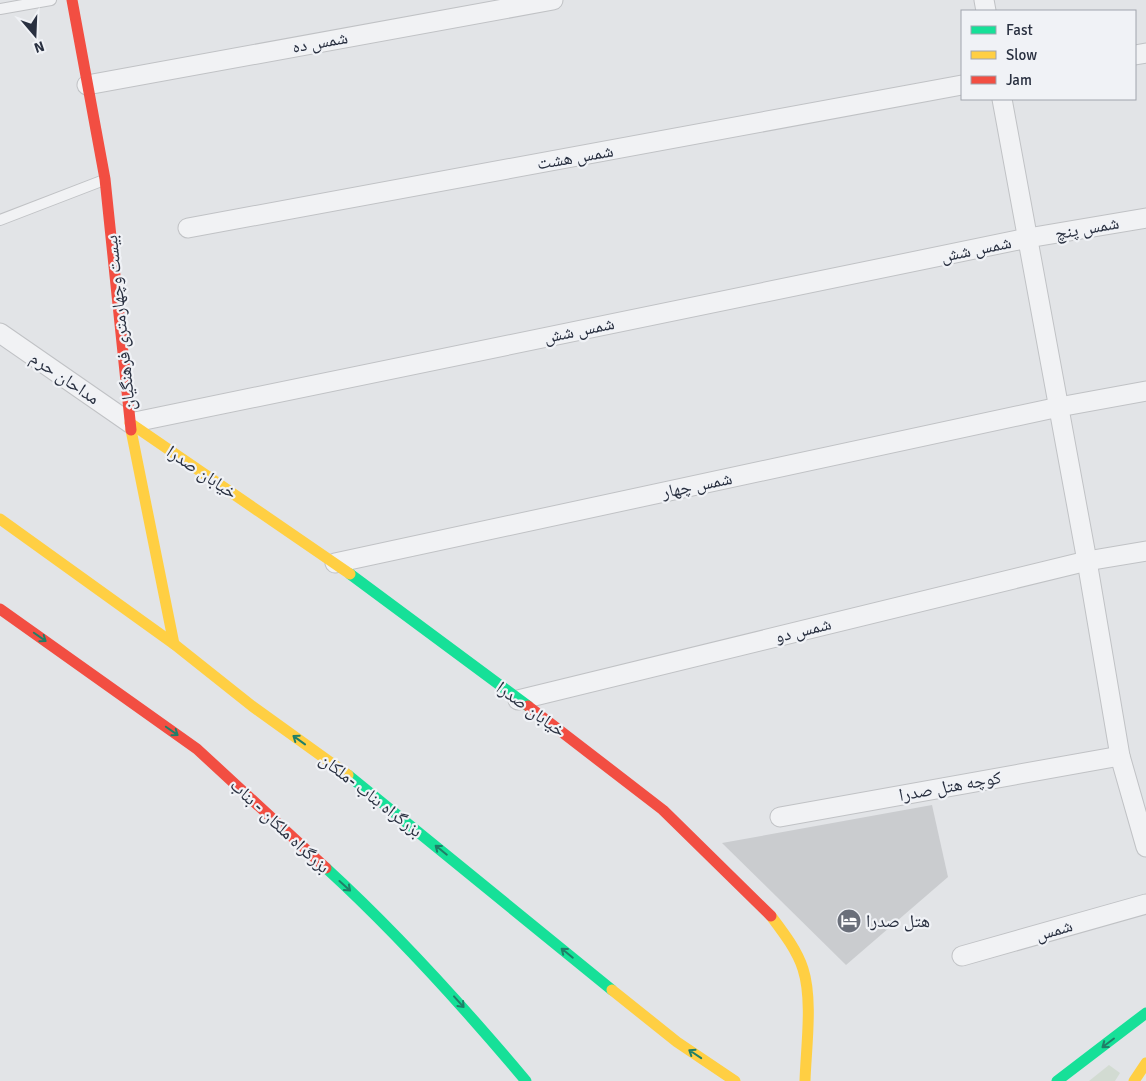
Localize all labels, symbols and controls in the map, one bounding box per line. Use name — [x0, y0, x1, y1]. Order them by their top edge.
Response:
north arrow — [10, 10, 60, 60]
legend — [961, 10, 1136, 100]
text: Fast — [1006, 21, 1033, 39]
street label: شمس ده — [290, 26, 350, 58]
text: N — [32, 37, 46, 56]
text: Slow — [1006, 46, 1037, 64]
text: Jam — [1006, 71, 1032, 89]
street label: شمس هشت — [535, 139, 615, 175]
street label: شمس پنچ — [1053, 212, 1121, 245]
street label: شمس شش — [939, 231, 1013, 267]
street label: بیست وچهارمتری فرهنگیان — [100, 234, 140, 412]
street label: شمس شش — [542, 312, 616, 348]
street label: مداحان حرم — [26, 347, 104, 410]
street label: خیابان صدرا — [163, 440, 241, 504]
street label: شمس چهار — [659, 467, 734, 503]
street label: شمس دو — [772, 612, 834, 648]
one-way arrow — [33, 632, 47, 642]
street label: خیابان صدرا — [492, 676, 570, 742]
one-way arrow — [165, 726, 179, 736]
one-way arrow — [292, 735, 306, 745]
street label: بزرگراه بناب -ملکان — [315, 748, 427, 842]
street label: کوچه هتل صدرا — [897, 766, 1003, 806]
street label: بزرگراه ملکان - بناب — [226, 774, 334, 878]
one-way arrow — [435, 845, 448, 856]
one-way arrow — [339, 880, 352, 892]
hotel icon: هتل صدرا — [836, 908, 862, 934]
place label: هتل صدرا — [866, 910, 930, 932]
street label: شمس — [1033, 914, 1075, 946]
one-way arrow — [561, 947, 574, 958]
one-way arrow — [453, 996, 465, 1009]
one-way arrow — [1102, 1037, 1115, 1048]
one-way arrow — [688, 1048, 702, 1059]

